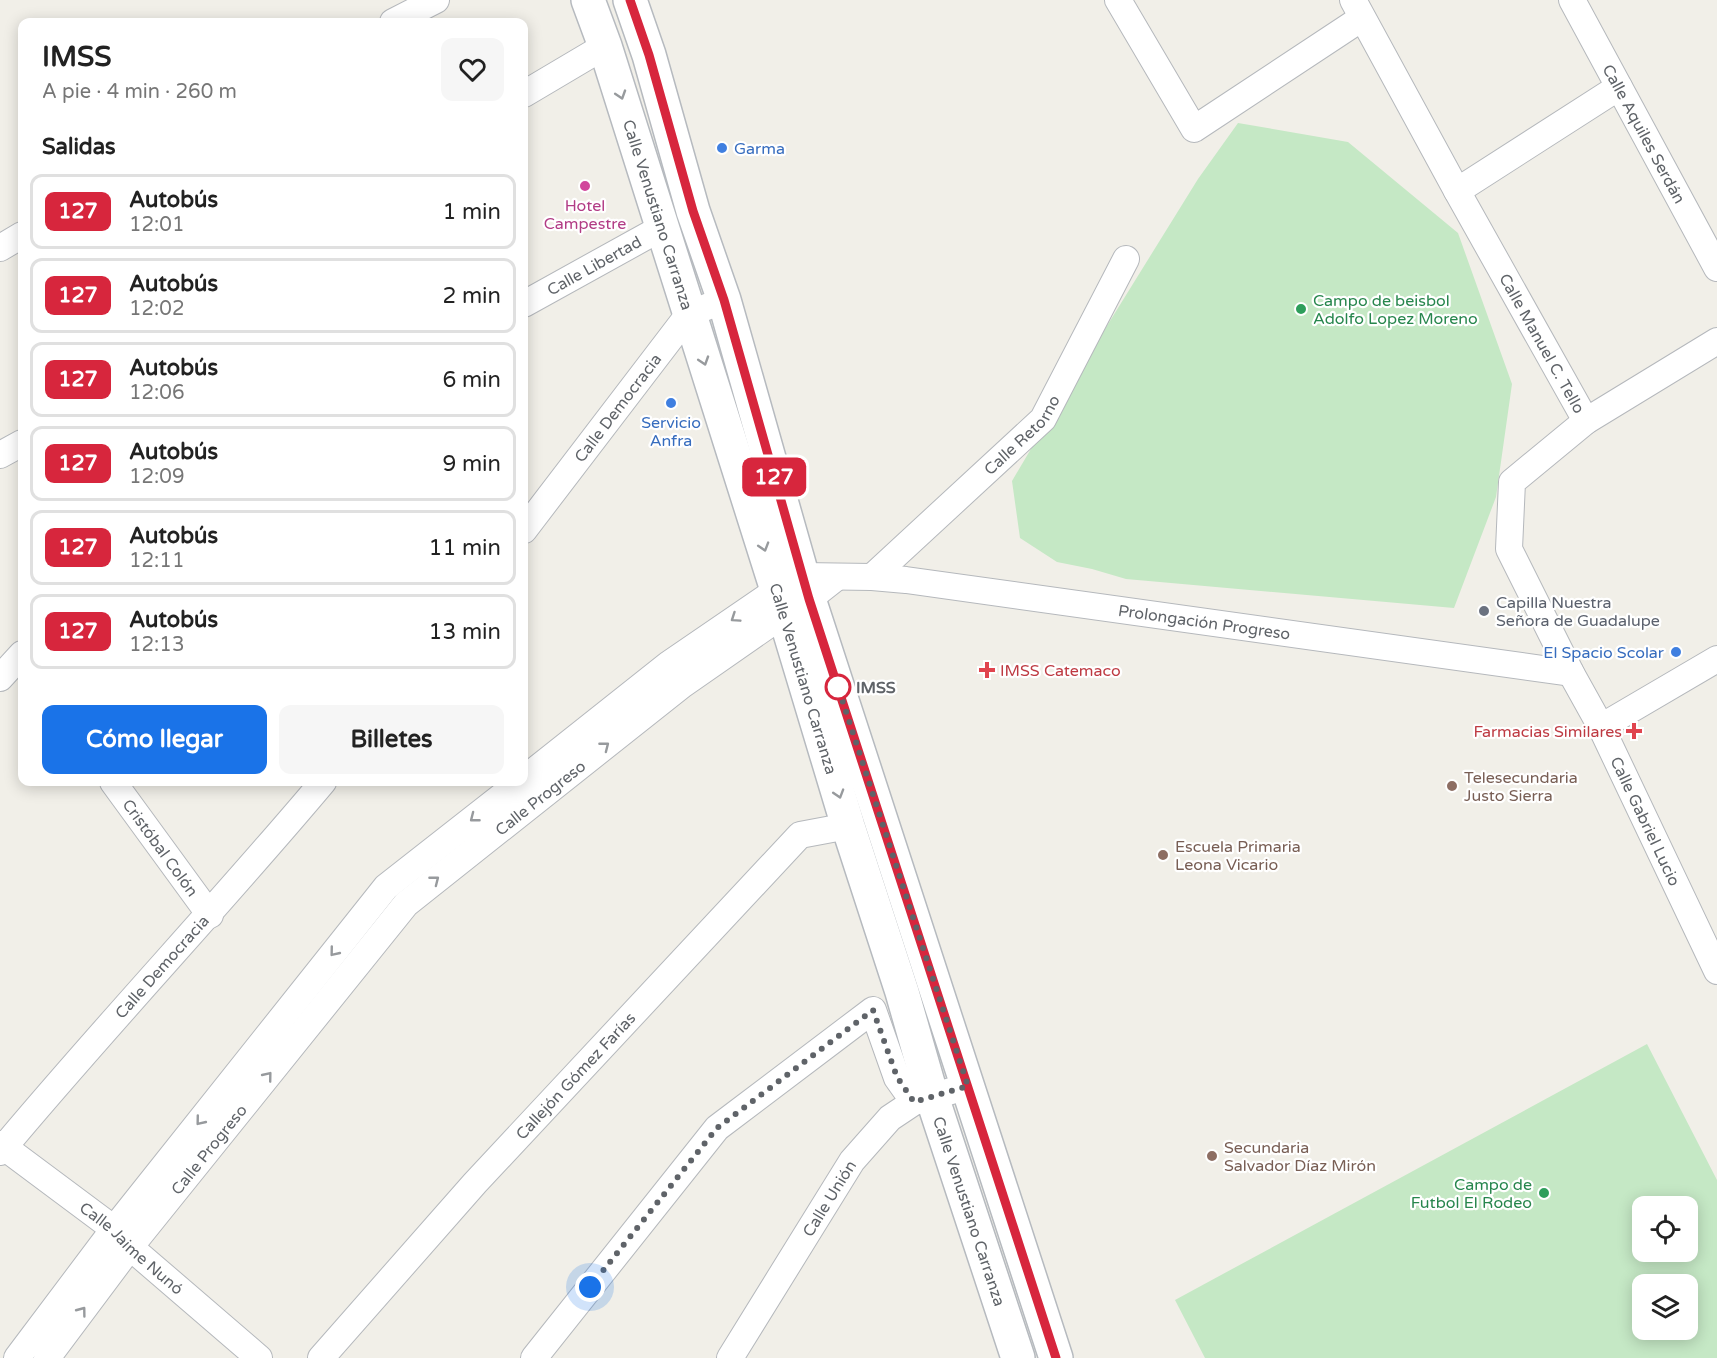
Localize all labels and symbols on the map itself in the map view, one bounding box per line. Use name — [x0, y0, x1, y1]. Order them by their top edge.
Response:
street label: Calle Aquiles Serdán — [1598, 61, 1689, 207]
one-way arrow — [614, 89, 626, 100]
street label: Calle Venustiano Carranza — [618, 117, 697, 313]
place label: Garma — [734, 139, 785, 159]
marker: Garma — [715, 141, 729, 155]
marker: Hotel Campestre — [578, 179, 592, 193]
place label: Hotel Campestre — [544, 196, 626, 234]
street label: Calle Libertad — [544, 232, 645, 300]
street label: Calle Manuel C. Tello — [1494, 270, 1589, 417]
place label: Campo de beisbol Adolfo Lopez Moreno — [1313, 291, 1478, 329]
marker: Campo de beisbol Adolfo Lopez Moreno — [1294, 302, 1308, 316]
street label: Calle Democracia — [570, 350, 666, 467]
one-way arrow — [697, 355, 710, 366]
street label: Calle Retorno — [980, 392, 1065, 480]
marker: Servicio Anfra — [664, 396, 678, 410]
place label: Servicio Anfra — [641, 413, 701, 451]
line badge: 127 — [740, 458, 808, 496]
one-way arrow — [757, 541, 769, 552]
street label: Calle Venustiano Carranza — [764, 581, 841, 777]
place label: Capilla Nuestra Señora de Guadalupe — [1496, 593, 1660, 631]
street label: Prolongación Progreso — [1117, 601, 1292, 645]
marker: Capilla Nuestra Señora de Guadalupe — [1477, 604, 1491, 618]
one-way arrow — [731, 611, 742, 622]
place label: El Spacio Scolar — [1543, 643, 1665, 663]
marker: El Spacio Scolar — [1669, 645, 1683, 659]
marker: IMSS Catemaco — [978, 661, 996, 679]
place label: IMSS Catemaco — [1000, 661, 1121, 681]
marker: IMSS — [825, 674, 851, 700]
place label: IMSS — [856, 678, 896, 698]
place label: Farmacias Similares — [1473, 722, 1622, 742]
marker: Farmacias Similares — [1627, 724, 1641, 738]
one-way arrow — [598, 743, 609, 754]
street label: Calle Gabriel Lucio — [1605, 753, 1684, 889]
street label: Calle Progreso — [491, 756, 590, 840]
place label: Telesecundaria Justo Sierra — [1464, 768, 1578, 806]
marker: Telesecundaria Justo Sierra — [1445, 779, 1459, 793]
one-way arrow — [832, 788, 844, 799]
street label: Cristóbal Colón — [118, 795, 202, 901]
one-way arrow — [470, 810, 481, 821]
place label: Escuela Primaria Leona Vicario — [1175, 837, 1301, 875]
marker: Escuela Primaria Leona Vicario — [1156, 848, 1170, 862]
one-way arrow — [428, 877, 439, 888]
street label: Calle Democracia — [111, 911, 214, 1023]
one-way arrow — [331, 945, 342, 956]
street label: Callejón Gómez Farías — [512, 1008, 640, 1144]
one-way arrow — [260, 1071, 271, 1082]
street label: Calle Progreso — [167, 1101, 252, 1199]
one-way arrow — [196, 1114, 207, 1125]
street label: Calle Venustiano Carranza — [928, 1114, 1009, 1309]
place label: Secundaria Salvador Díaz Mirón — [1224, 1138, 1376, 1176]
marker: Secundaria Salvador Díaz Mirón — [1205, 1149, 1219, 1163]
street label: Calle Unión — [799, 1157, 861, 1241]
place label: Campo de Futbol El Rodeo — [1411, 1175, 1532, 1213]
marker: Campo de Futbol El Rodeo — [1537, 1186, 1551, 1200]
street label: Calle Jaime Nunó — [75, 1198, 187, 1299]
your location — [575, 1272, 605, 1302]
one-way arrow — [75, 1307, 86, 1318]

